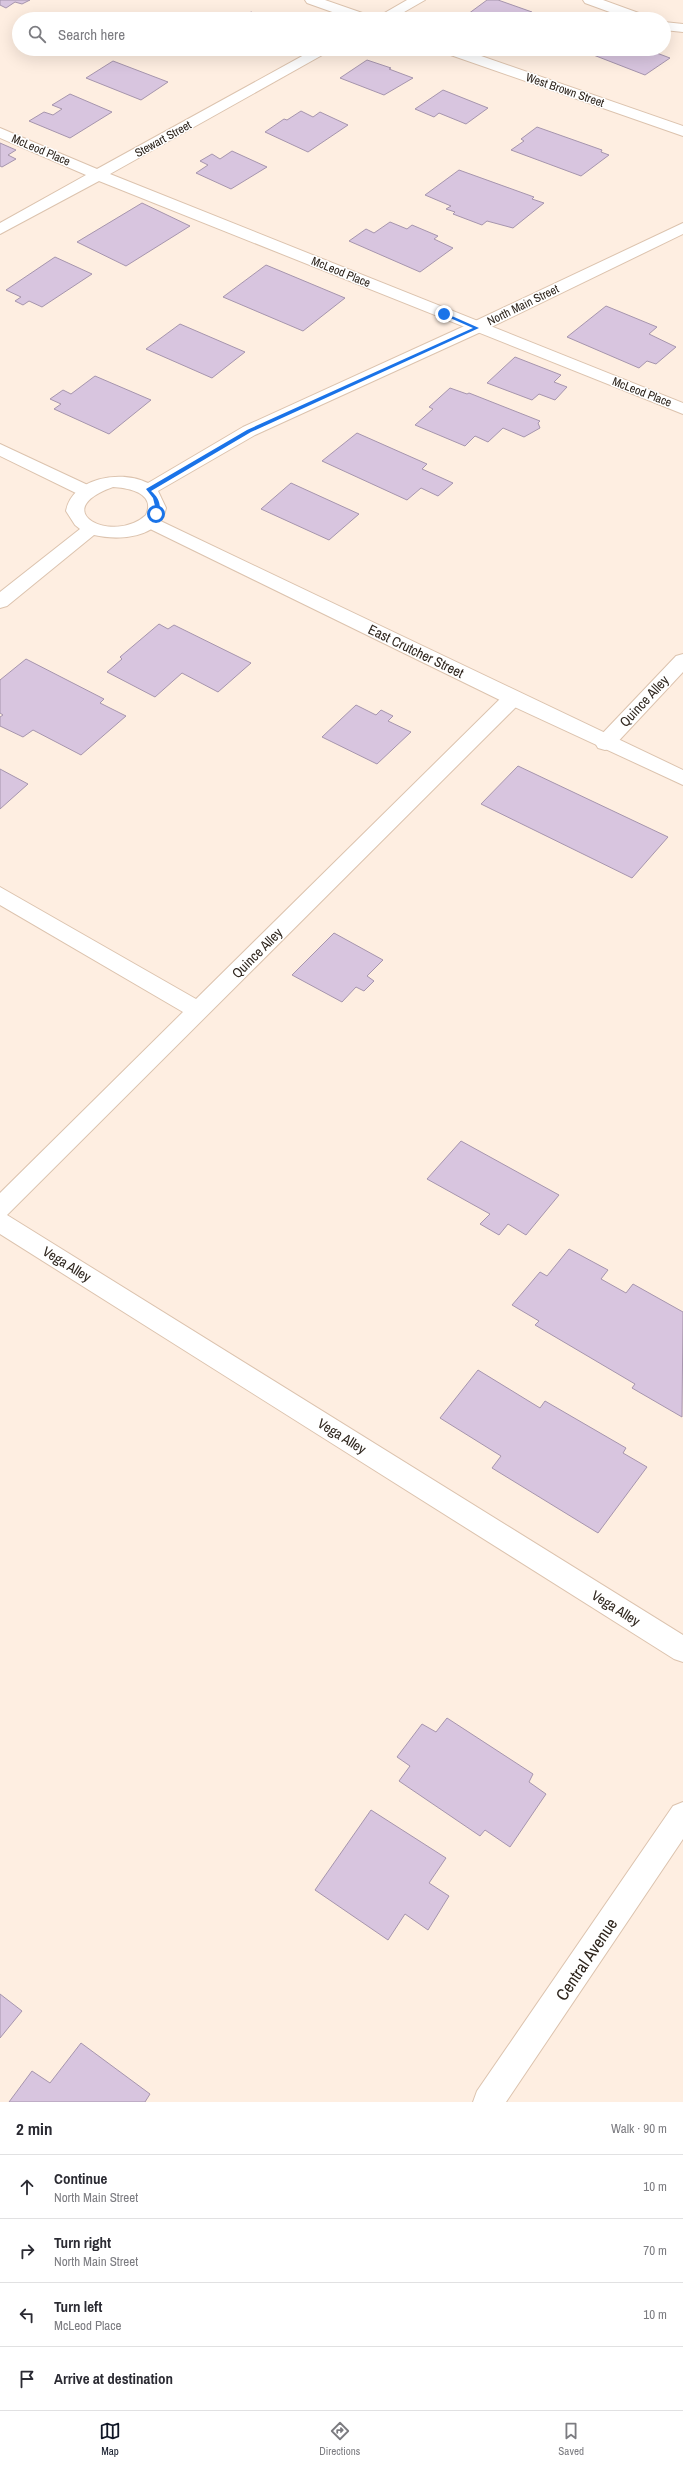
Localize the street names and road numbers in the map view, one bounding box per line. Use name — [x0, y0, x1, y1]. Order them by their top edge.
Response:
street label: West Brown Street — [524, 69, 607, 111]
street label: Stewart Street — [132, 117, 194, 161]
street label: McLeod Place — [9, 130, 73, 170]
street label: McLeod Place — [309, 253, 373, 291]
street label: North Main Street — [485, 281, 562, 329]
street label: McLeod Place — [610, 373, 674, 411]
street label: East Crutcher Street — [365, 620, 467, 682]
street label: Quince Alley — [615, 671, 673, 731]
street label: Quince Alley — [228, 924, 286, 982]
street label: Vega Alley — [39, 1242, 95, 1286]
street label: Vega Alley — [314, 1414, 370, 1458]
street label: Vega Alley — [588, 1586, 644, 1630]
street label: Central Avenue — [550, 1913, 622, 2005]

